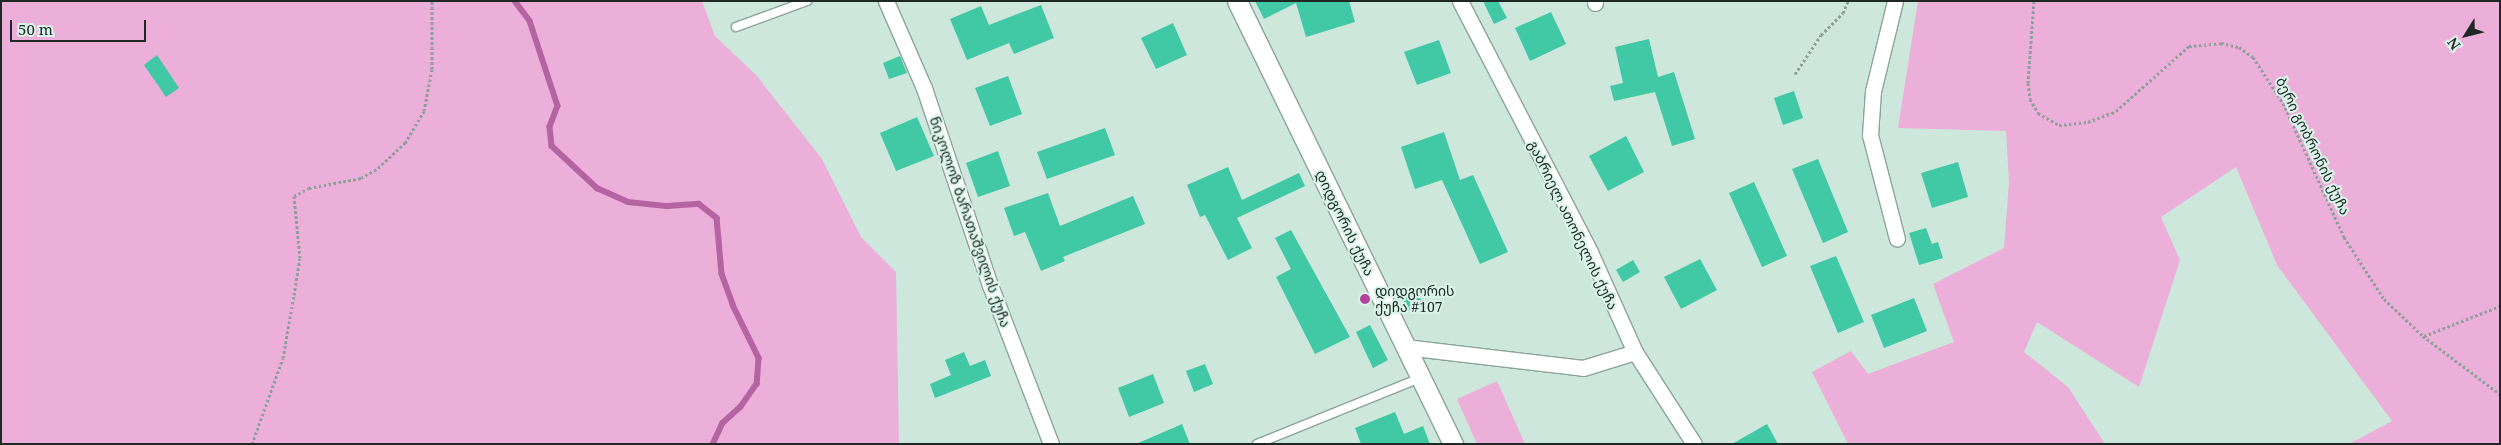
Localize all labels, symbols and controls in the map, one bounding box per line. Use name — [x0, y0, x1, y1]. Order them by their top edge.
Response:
scale bar — [12, 10, 149, 42]
north arrow — [2441, 10, 2491, 60]
text: 50 m — [18, 19, 53, 39]
text: N — [2443, 34, 2464, 54]
street label: ბერი გობრონის ქუჩა — [2272, 74, 2354, 218]
street label: ნიკოლოზ ბარათაშვილის ქუჩა — [926, 114, 1014, 330]
street label: გაბრიელ ათონელის ქუჩა — [1525, 138, 1621, 312]
street label: დიდგორის ქუჩა — [1312, 167, 1378, 279]
place label: დიდგორის ქუჩა #107 — [1375, 283, 1454, 316]
marker: დიდგორის ქუჩა #107 — [1359, 293, 1371, 305]

